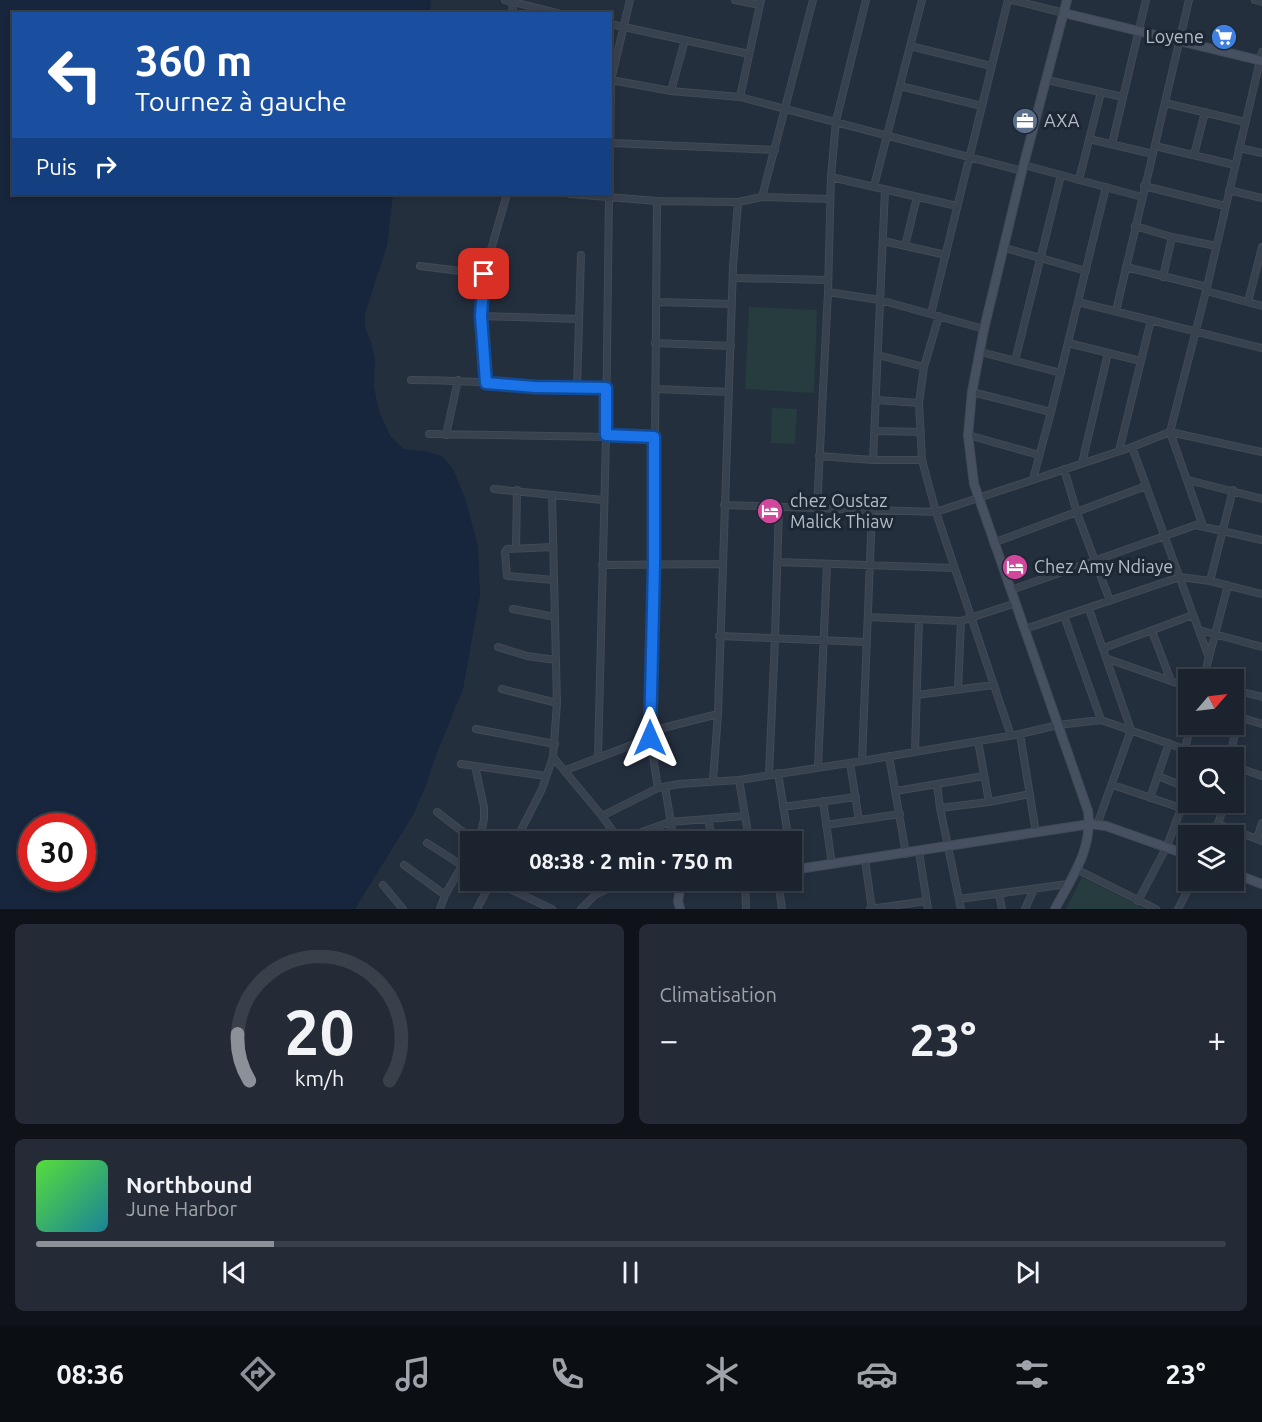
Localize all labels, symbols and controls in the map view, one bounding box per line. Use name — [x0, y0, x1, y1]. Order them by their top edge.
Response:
supermarket icon: Loyene — [1209, 22, 1239, 52]
place label: Loyene — [1146, 26, 1204, 46]
icon: left — [36, 36, 114, 114]
text: 360 m — [135, 37, 252, 84]
text: Tournez à gauche — [135, 86, 347, 116]
office icon: AXA — [1010, 106, 1040, 136]
place label: AXA — [1044, 110, 1080, 130]
icon: right — [89, 150, 122, 183]
text: Puis — [36, 154, 77, 179]
pin — [458, 248, 509, 299]
icon: arrive — [467, 257, 500, 290]
place label: chez Oustaz Malick Thiaw — [790, 490, 893, 531]
hotel icon: chez Oustaz Malick Thiaw — [755, 496, 785, 526]
hotel icon: Chez Amy Ndiaye — [1000, 552, 1030, 582]
place label: Chez Amy Ndiaye — [1034, 556, 1173, 576]
north arrow — [1178, 669, 1244, 735]
map controls — [1178, 669, 1244, 891]
position arrow — [618, 706, 682, 770]
button: search — [1178, 747, 1244, 813]
speed limit sign: 30 — [18, 813, 96, 891]
button: layers — [1178, 825, 1244, 891]
text: 08:38 · 2 min · 750 m — [529, 848, 733, 873]
text: Climatisation — [660, 983, 777, 1006]
text: 20 — [284, 997, 354, 1067]
text: 23° — [909, 1014, 976, 1065]
text: − — [660, 1021, 678, 1058]
text: + — [1207, 1021, 1226, 1058]
text: km/h — [294, 1066, 344, 1090]
text: Northbound — [126, 1172, 252, 1197]
text: June Harbor — [126, 1197, 237, 1220]
icon: previous — [218, 1256, 251, 1289]
icon: pause — [614, 1256, 647, 1289]
icon: next — [1011, 1256, 1044, 1289]
icon: directions — [237, 1353, 279, 1395]
icon: music — [392, 1353, 434, 1395]
icon: phone — [546, 1353, 588, 1395]
icon: climate — [701, 1353, 743, 1395]
icon: car — [856, 1353, 898, 1395]
icon: filters — [1011, 1353, 1053, 1395]
text: 08:36 — [56, 1359, 124, 1389]
text: 23° — [1166, 1359, 1206, 1389]

